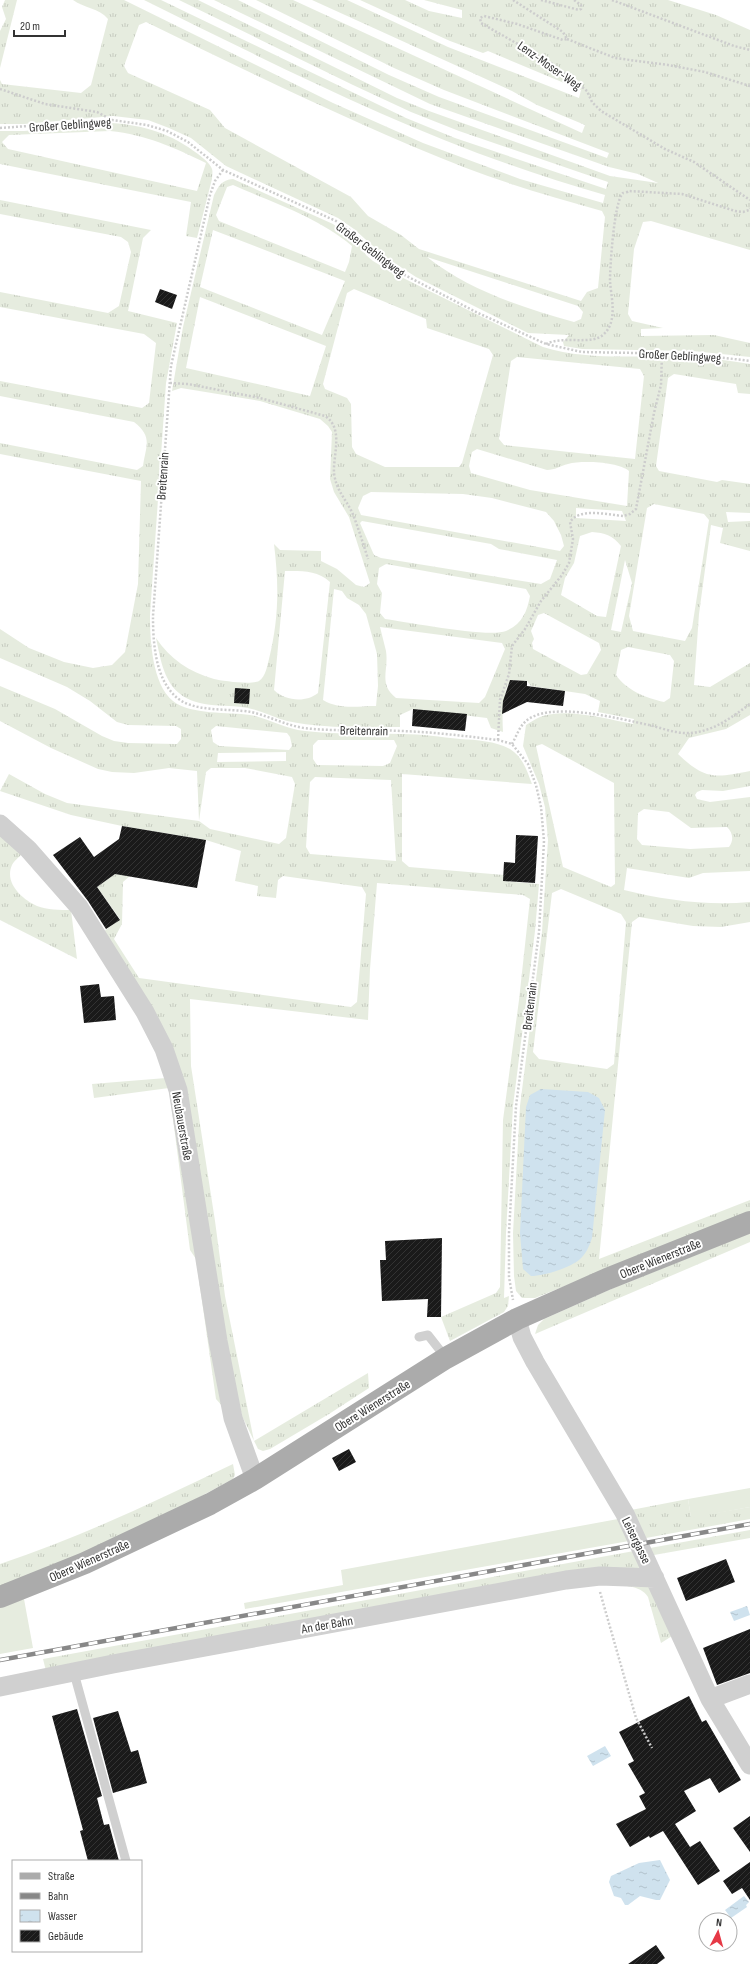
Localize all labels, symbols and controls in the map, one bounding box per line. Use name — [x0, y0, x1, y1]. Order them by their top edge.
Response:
scale bar — [14, 12, 65, 38]
text: 20 m — [20, 19, 40, 34]
street label: Lenz-Moser-Weg — [514, 38, 585, 94]
street label: Großer Geblingweg — [28, 114, 112, 136]
street label: Großer Geblingweg — [333, 219, 408, 281]
street label: Großer Geblingweg — [638, 346, 722, 366]
street label: Breitenrain — [153, 452, 173, 501]
street label: Breitenrain — [340, 723, 388, 739]
street label: Breitenrain — [519, 981, 541, 1031]
street label: Neubauerstraße — [168, 1090, 196, 1162]
street label: Obere Wienerstraße — [617, 1235, 703, 1282]
street label: Obere Wienerstraße — [332, 1376, 413, 1435]
street label: Leisergasse — [618, 1514, 654, 1566]
street label: Obere Wienerstraße — [47, 1536, 132, 1586]
street label: An der Bahn — [299, 1613, 354, 1638]
legend — [12, 1860, 142, 1952]
text: Straße — [48, 1869, 75, 1884]
text: Bahn — [48, 1889, 68, 1904]
text: Wasser — [48, 1909, 77, 1924]
north arrow — [698, 1912, 738, 1952]
text: N — [715, 1916, 723, 1929]
text: Gebäude — [48, 1929, 83, 1944]

